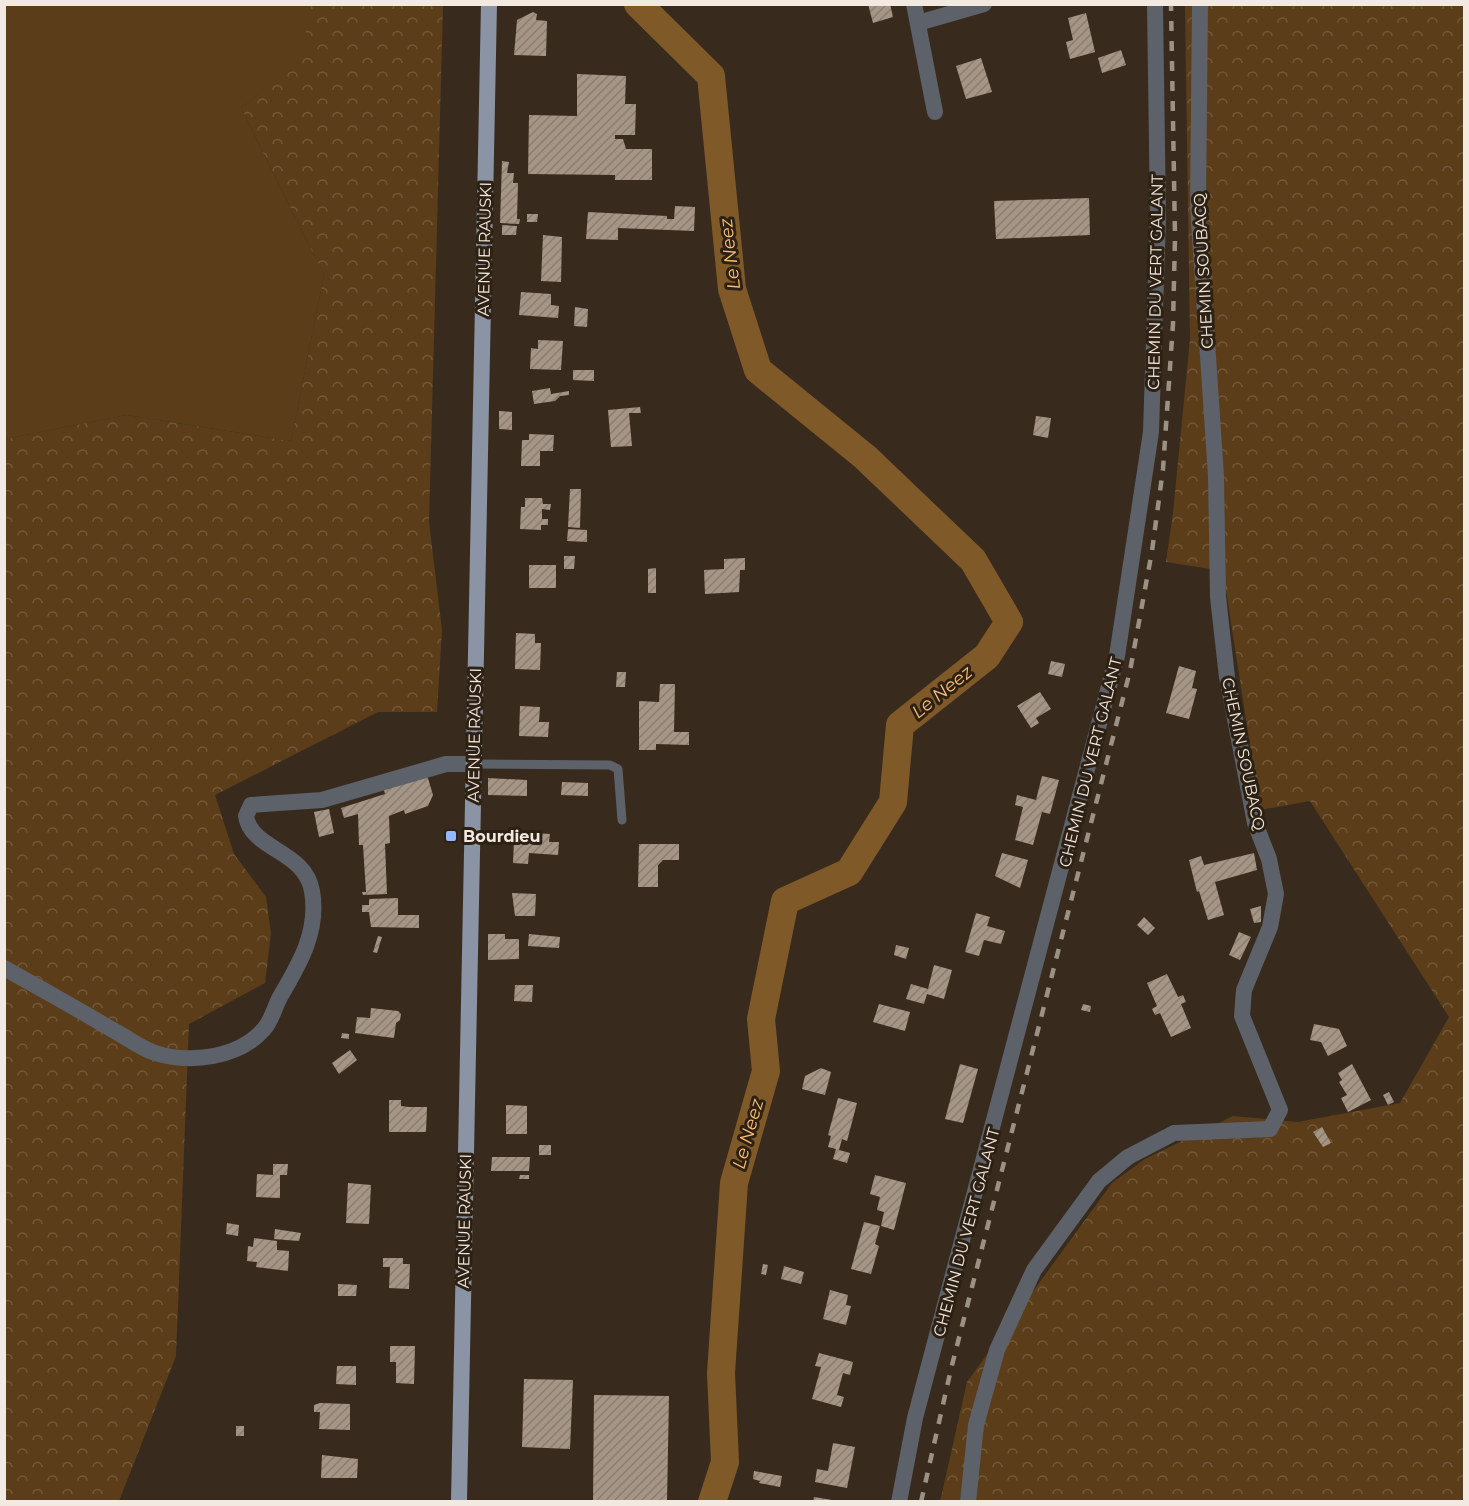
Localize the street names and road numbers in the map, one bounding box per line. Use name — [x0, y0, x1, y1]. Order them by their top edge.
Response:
street label: CHEMIN DU VERT GALANT — [1144, 173, 1167, 390]
street label: AVENUE RAUSKI — [474, 182, 495, 316]
street label: CHEMIN SOUBACQ — [1190, 192, 1217, 349]
street label: CHEMIN DU VERT GALANT — [1055, 654, 1126, 869]
street label: AVENUE RAUSKI — [464, 668, 485, 802]
street label: CHEMIN SOUBACQ — [1218, 676, 1269, 833]
street label: CHEMIN DU VERT GALANT — [929, 1125, 1004, 1339]
street label: AVENUE RAUSKI — [454, 1154, 475, 1288]

